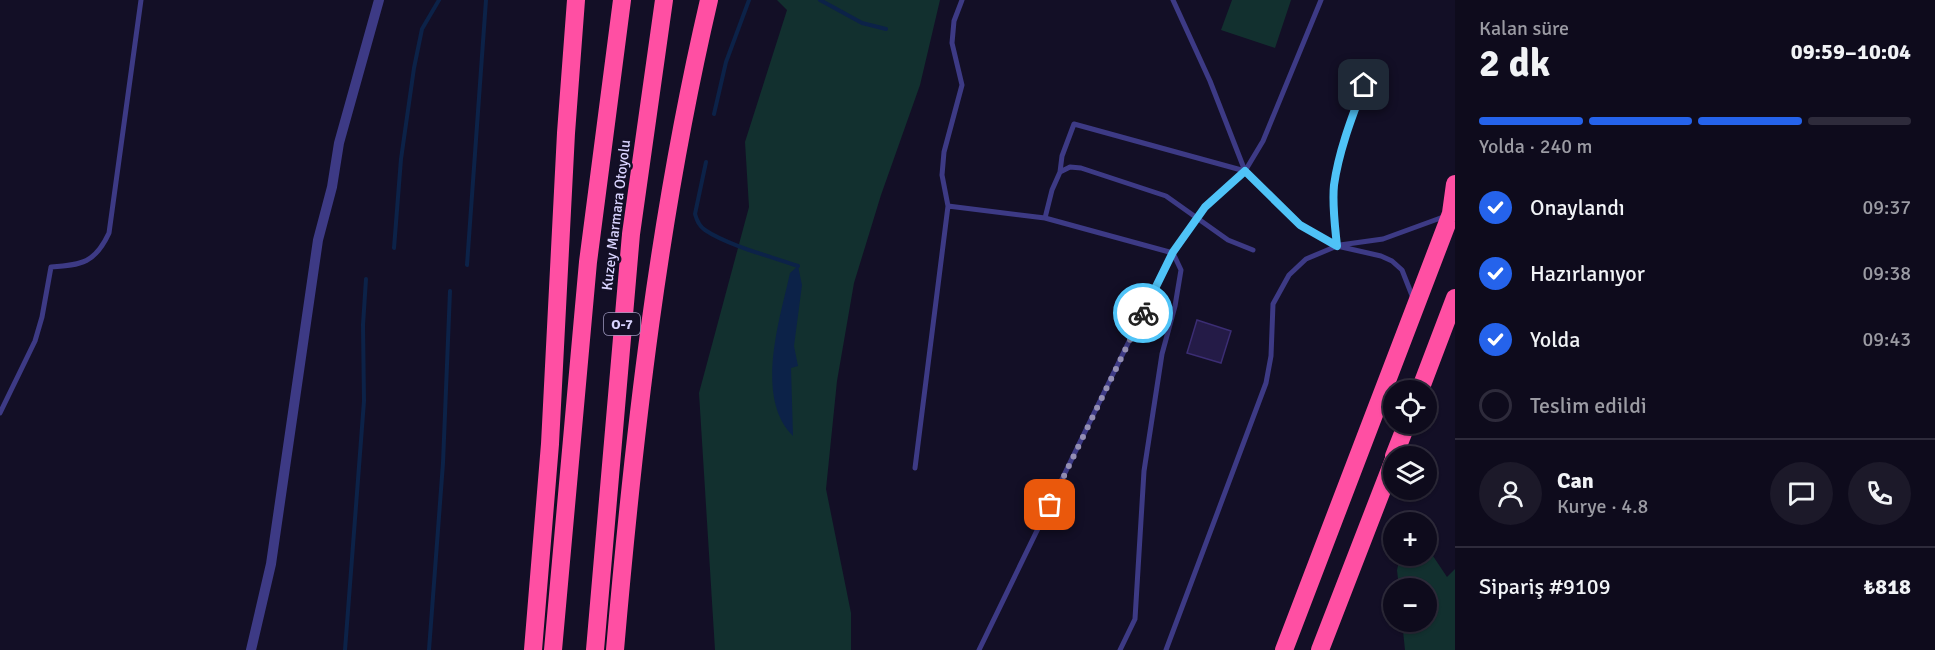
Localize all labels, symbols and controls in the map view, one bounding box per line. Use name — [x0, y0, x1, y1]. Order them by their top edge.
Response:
text: Kalan süre — [1479, 16, 1569, 41]
text: 09:59–10:04 — [1791, 38, 1911, 65]
text: 2 dk — [1479, 39, 1550, 87]
pin — [1338, 59, 1389, 110]
icon: home — [1347, 68, 1380, 101]
text: Yolda · 240 m — [1479, 134, 1592, 159]
street label: Kuzey Marmara Otoyolu — [598, 139, 634, 291]
icon: check — [1479, 191, 1512, 224]
text: Onaylandı — [1530, 194, 1625, 221]
text: 09:37 — [1862, 195, 1911, 220]
icon: check — [1479, 257, 1512, 290]
text: Hazırlanıyor — [1530, 260, 1645, 287]
text: 09:38 — [1862, 261, 1911, 286]
courier — [1113, 283, 1173, 343]
icon: bike — [1127, 297, 1160, 330]
road number: O-7 — [604, 313, 640, 335]
icon: check — [1479, 323, 1512, 356]
text: Yolda — [1530, 326, 1580, 353]
text: 09:43 — [1862, 327, 1911, 352]
map controls — [1383, 380, 1437, 632]
button: locate — [1383, 380, 1437, 434]
text: Teslim edildi — [1530, 392, 1647, 419]
button: layers — [1383, 446, 1437, 500]
button: person — [1479, 462, 1542, 525]
button: chat — [1770, 462, 1833, 525]
button: phone — [1848, 462, 1911, 525]
text: Can — [1557, 467, 1594, 494]
pin — [1024, 479, 1075, 530]
icon: bag — [1033, 488, 1066, 521]
text: Kurye · 4.8 — [1557, 494, 1648, 519]
button: + — [1383, 512, 1437, 566]
text: Sipariş #9109 — [1479, 573, 1611, 600]
text: ₺818 — [1863, 573, 1911, 600]
button: − — [1383, 578, 1437, 632]

